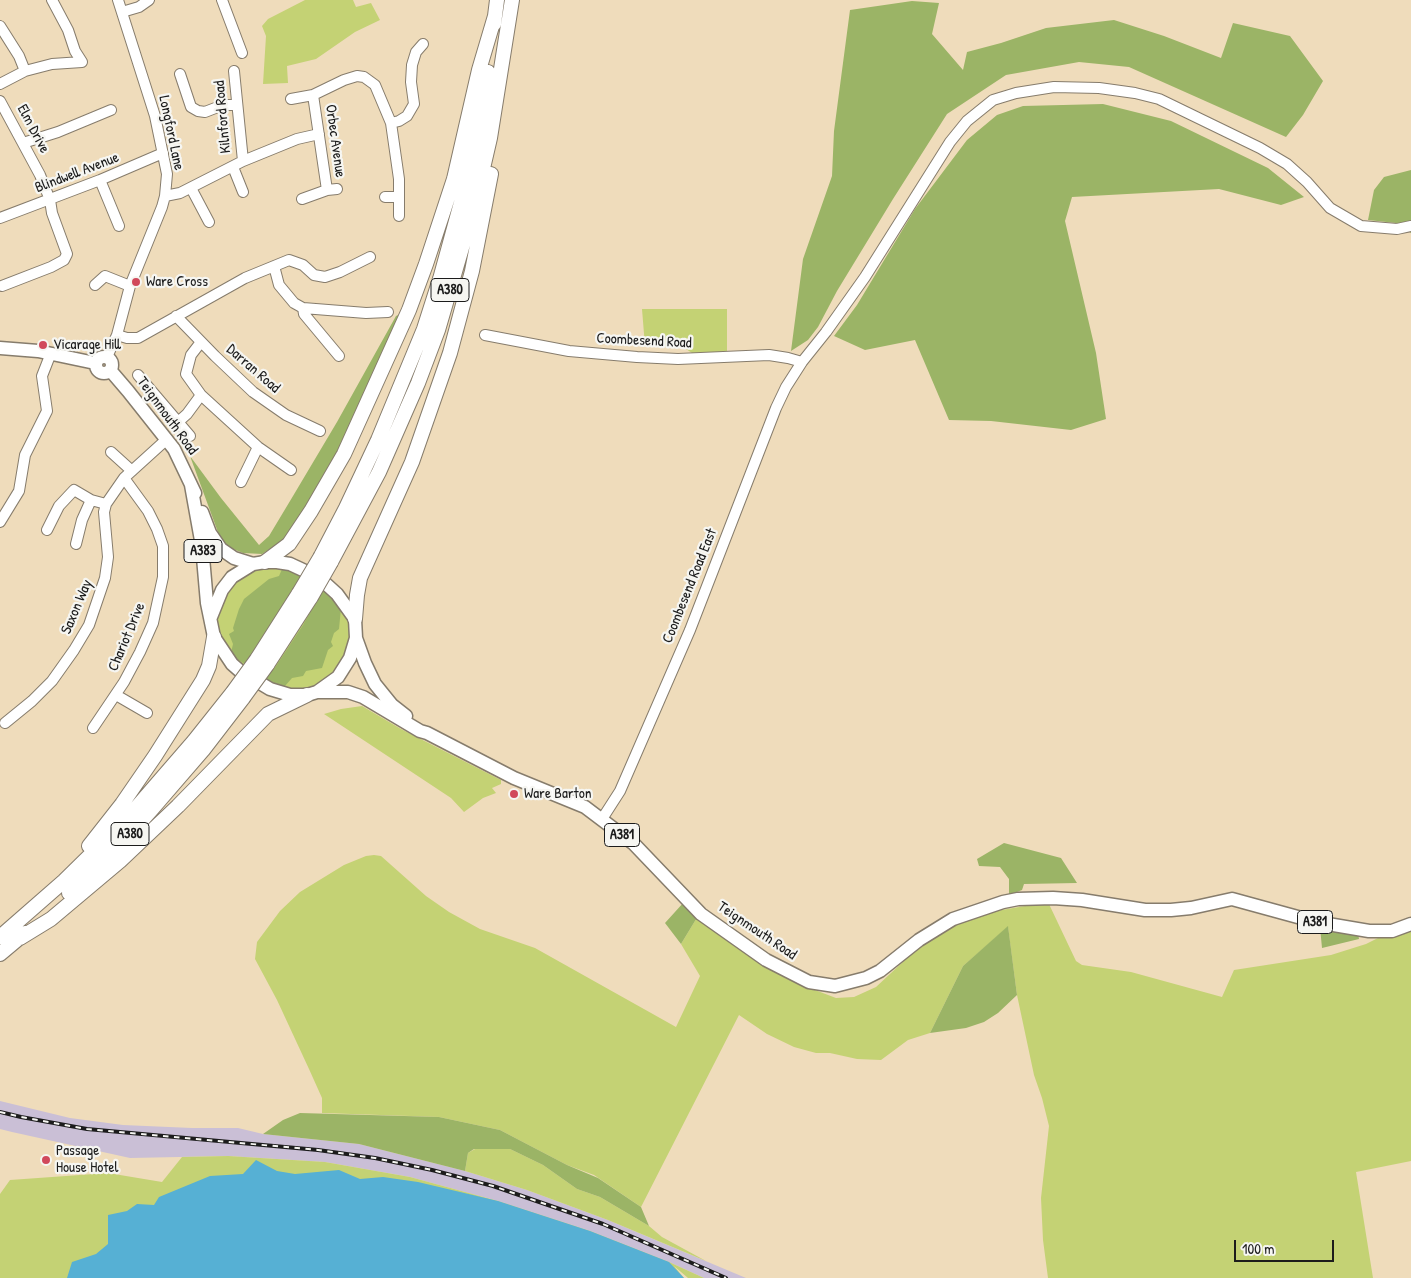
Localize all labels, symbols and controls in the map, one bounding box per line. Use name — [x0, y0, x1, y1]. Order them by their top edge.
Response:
street label: Kilnford Road — [211, 80, 235, 154]
street label: Longford Lane — [154, 94, 188, 172]
street label: Elm Drive — [13, 102, 53, 156]
street label: Orbec Avenue — [321, 103, 349, 179]
street label: Blindwell Avenue — [32, 149, 122, 197]
place label: Ware Cross — [146, 273, 208, 291]
marker: Ware Cross — [130, 276, 142, 288]
road number: A380 — [431, 278, 469, 302]
street label: Coombesend Road — [596, 330, 692, 352]
place label: Vicarage Hill — [53, 336, 121, 354]
marker: Vicarage Hill — [37, 339, 49, 351]
street label: Darran Road — [222, 341, 284, 397]
street label: Teignmouth Road — [133, 374, 201, 458]
street label: Coombesend Road East — [659, 526, 721, 646]
road number: A383 — [184, 540, 222, 562]
street label: Saxon Way — [58, 577, 96, 637]
street label: Chariot Drive — [105, 600, 149, 674]
place label: Ware Barton — [524, 785, 592, 803]
marker: Ware Barton — [508, 788, 520, 800]
road number: A380 — [111, 822, 149, 846]
road number: A381 — [604, 824, 640, 846]
street label: Teignmouth Road — [714, 898, 800, 964]
road number: A381 — [1298, 910, 1332, 934]
place label: Passage House Hotel — [56, 1142, 118, 1177]
marker: Passage House Hotel — [40, 1154, 52, 1166]
scale bar — [1236, 1230, 1336, 1262]
text: 100 m — [1242, 1238, 1275, 1259]

